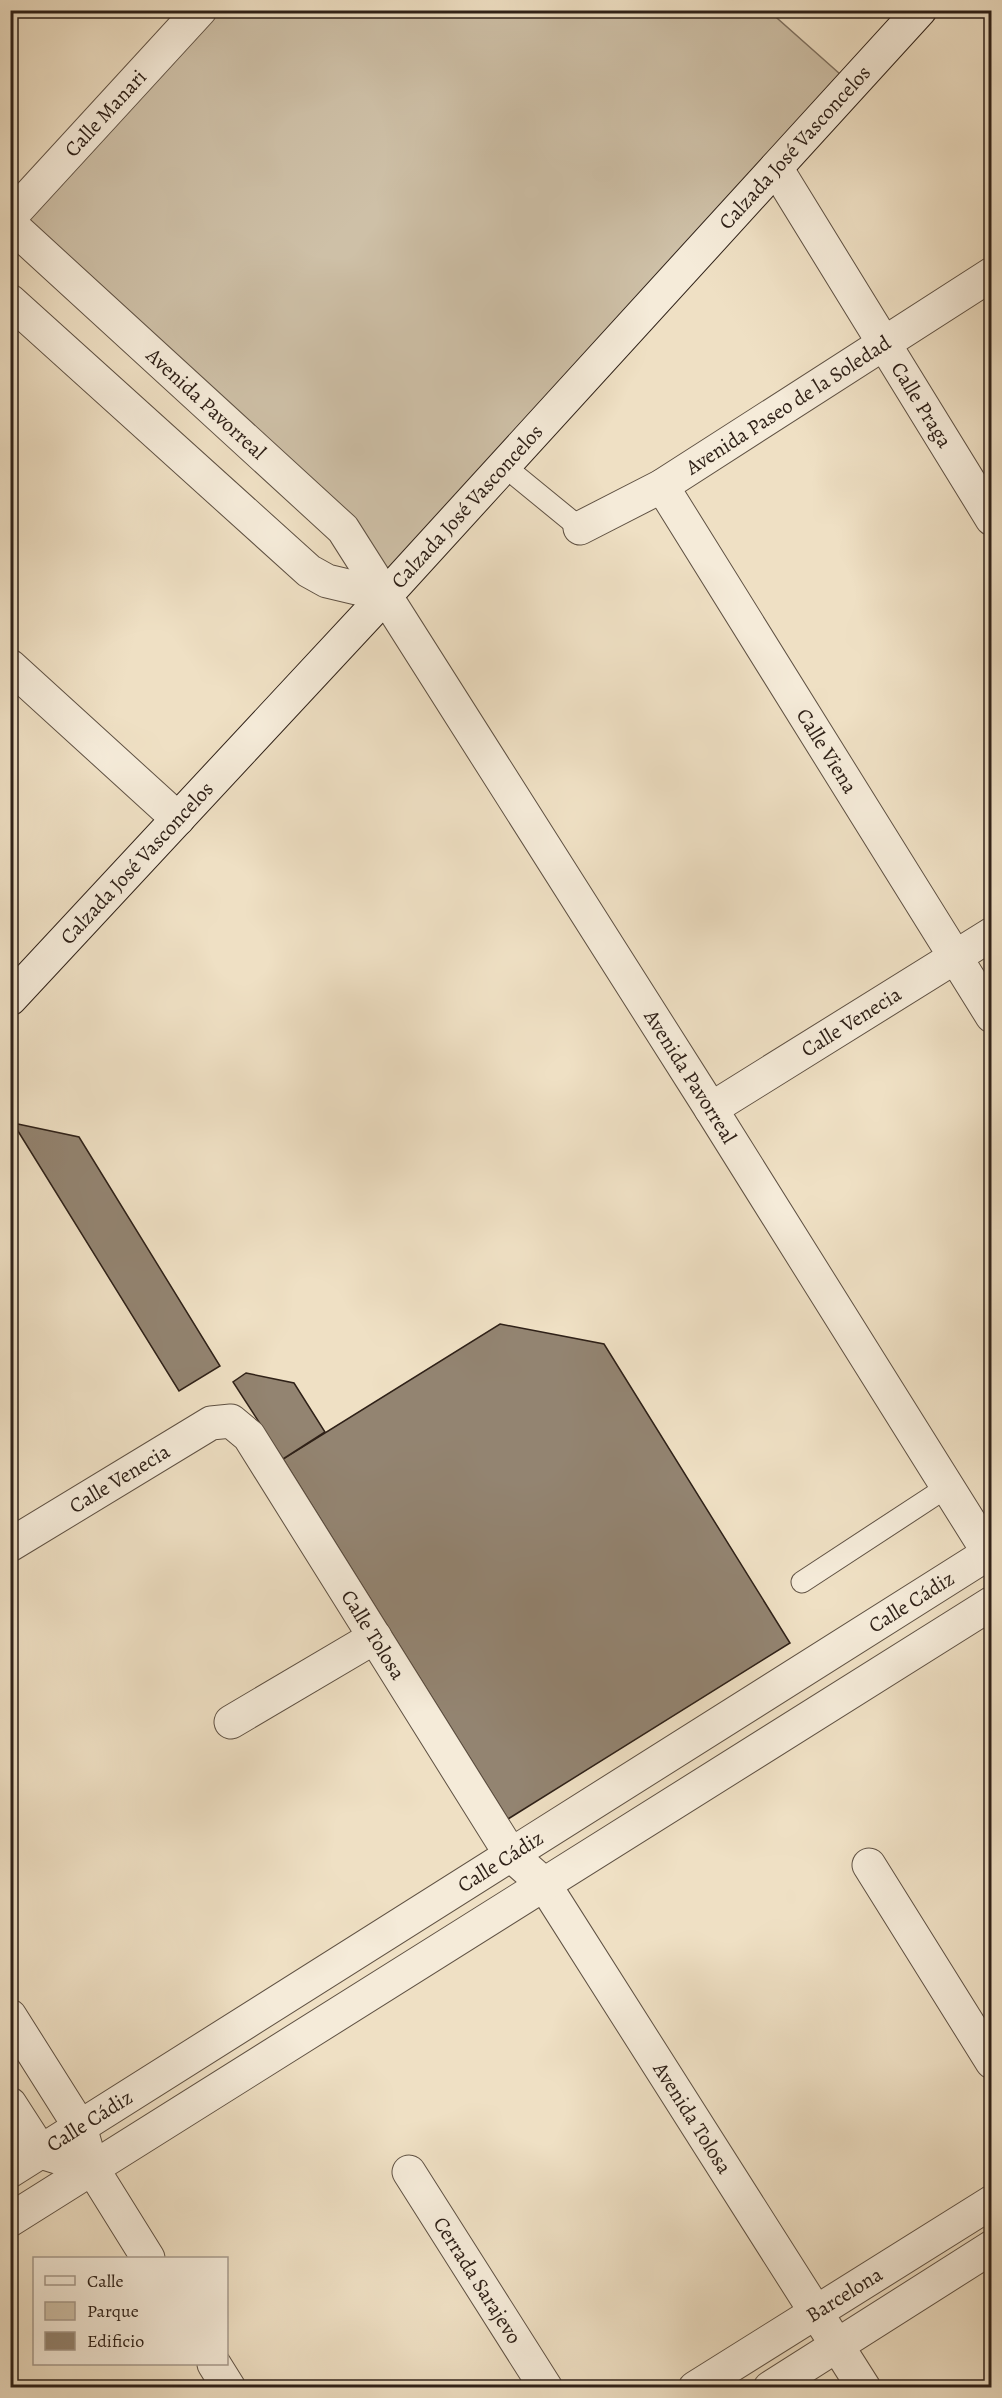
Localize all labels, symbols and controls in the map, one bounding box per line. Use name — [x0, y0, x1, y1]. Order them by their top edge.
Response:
street label: Calzada José Vasconcelos — [712, 59, 877, 236]
street label: Calle Manari — [58, 63, 153, 163]
street label: Avenida Paseo de la Soledad — [679, 328, 897, 482]
street label: Avenida Pavorreal — [139, 341, 272, 466]
street label: Calle Praga — [885, 357, 959, 453]
street label: Calzada José Vasconcelos — [385, 418, 549, 595]
street label: Calle Viena — [790, 703, 864, 799]
street label: Calzada José Vasconcelos — [54, 775, 220, 950]
street label: Calle Venecia — [796, 980, 907, 1064]
street label: Avenida Pavorreal — [637, 1003, 743, 1149]
street label: Calle Venecia — [64, 1437, 175, 1520]
street label: Calle Cádiz — [863, 1564, 960, 1640]
street label: Calle Tolosa — [335, 1584, 412, 1685]
street label: Calle Cádiz — [452, 1824, 549, 1899]
street label: Avenida Tolosa — [646, 2056, 739, 2180]
street label: Calle Cádiz — [41, 2083, 138, 2158]
street label: Cerrada Sarajevo — [427, 2211, 528, 2349]
legend — [33, 2257, 228, 2365]
street label: Barcelona — [801, 2260, 888, 2329]
text: Calle — [87, 2269, 124, 2293]
text: Parque — [87, 2299, 139, 2323]
text: Edificio — [87, 2329, 144, 2353]

